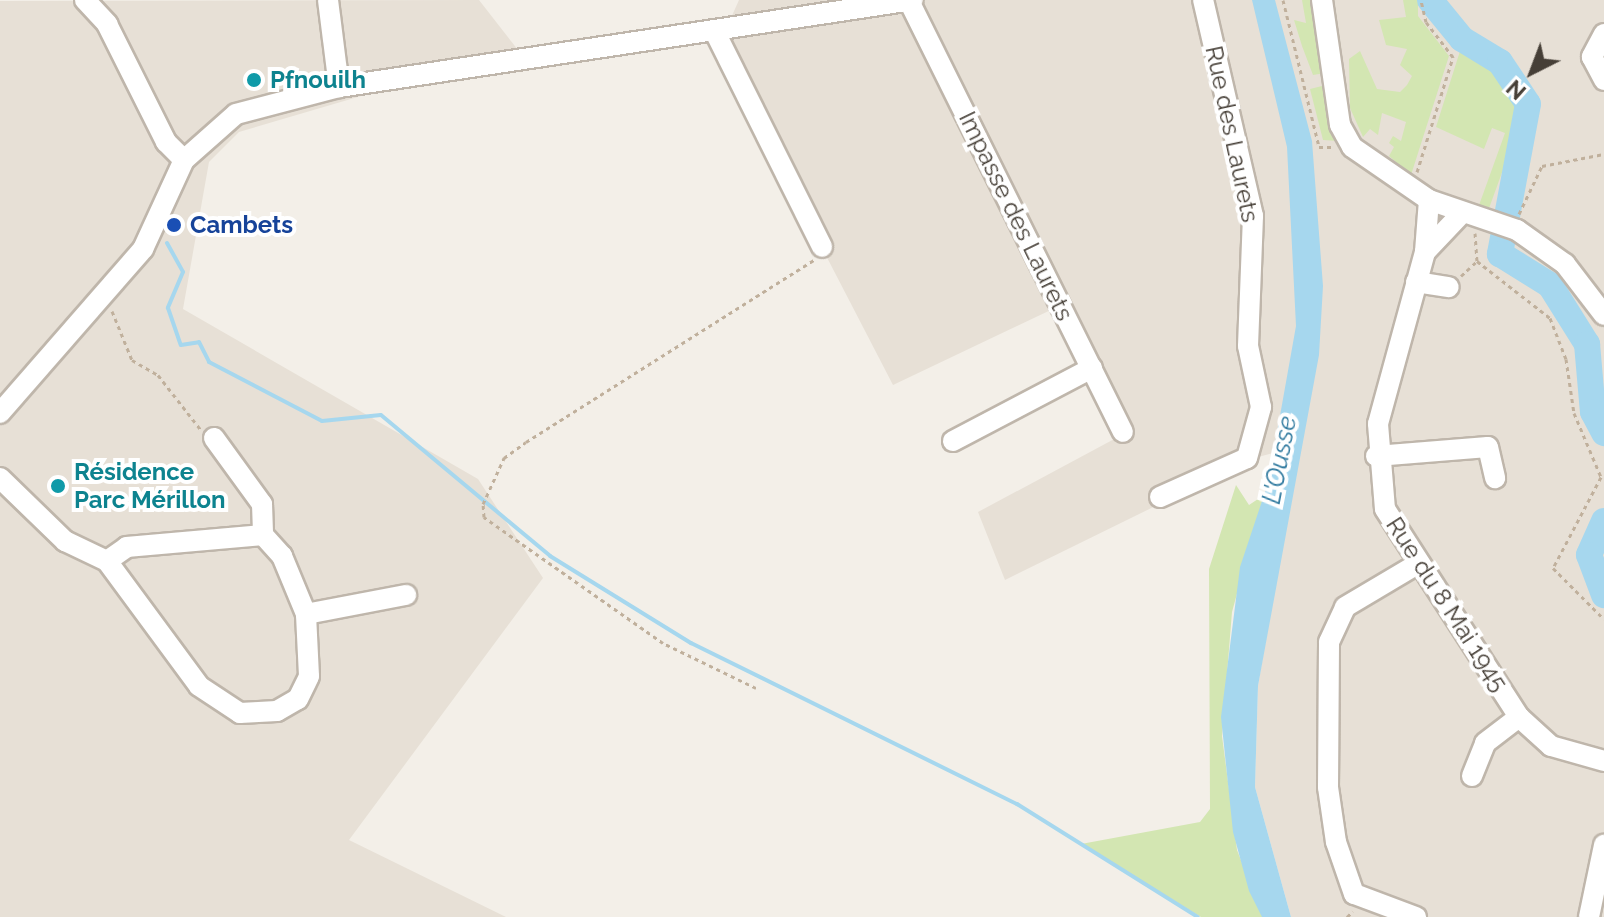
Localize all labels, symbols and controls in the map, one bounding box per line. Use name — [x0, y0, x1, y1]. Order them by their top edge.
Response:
north arrow — [1492, 32, 1572, 112]
street label: Rue des Laurets — [1199, 43, 1265, 225]
place label: Pfnouilh — [270, 66, 366, 94]
marker: Pfnouilh — [245, 71, 263, 89]
text: N — [1501, 75, 1531, 105]
street label: Impasse des Laurets — [953, 107, 1079, 325]
place label: Cambets — [190, 211, 293, 239]
marker: Cambets — [165, 216, 183, 234]
water label: L'Ousse — [1256, 413, 1304, 507]
place label: Résidence Parc Mérillon — [74, 458, 226, 514]
marker: Résidence Parc Mérillon — [49, 477, 67, 495]
street label: Rue du 8 Mai 1945 — [1380, 512, 1514, 696]

